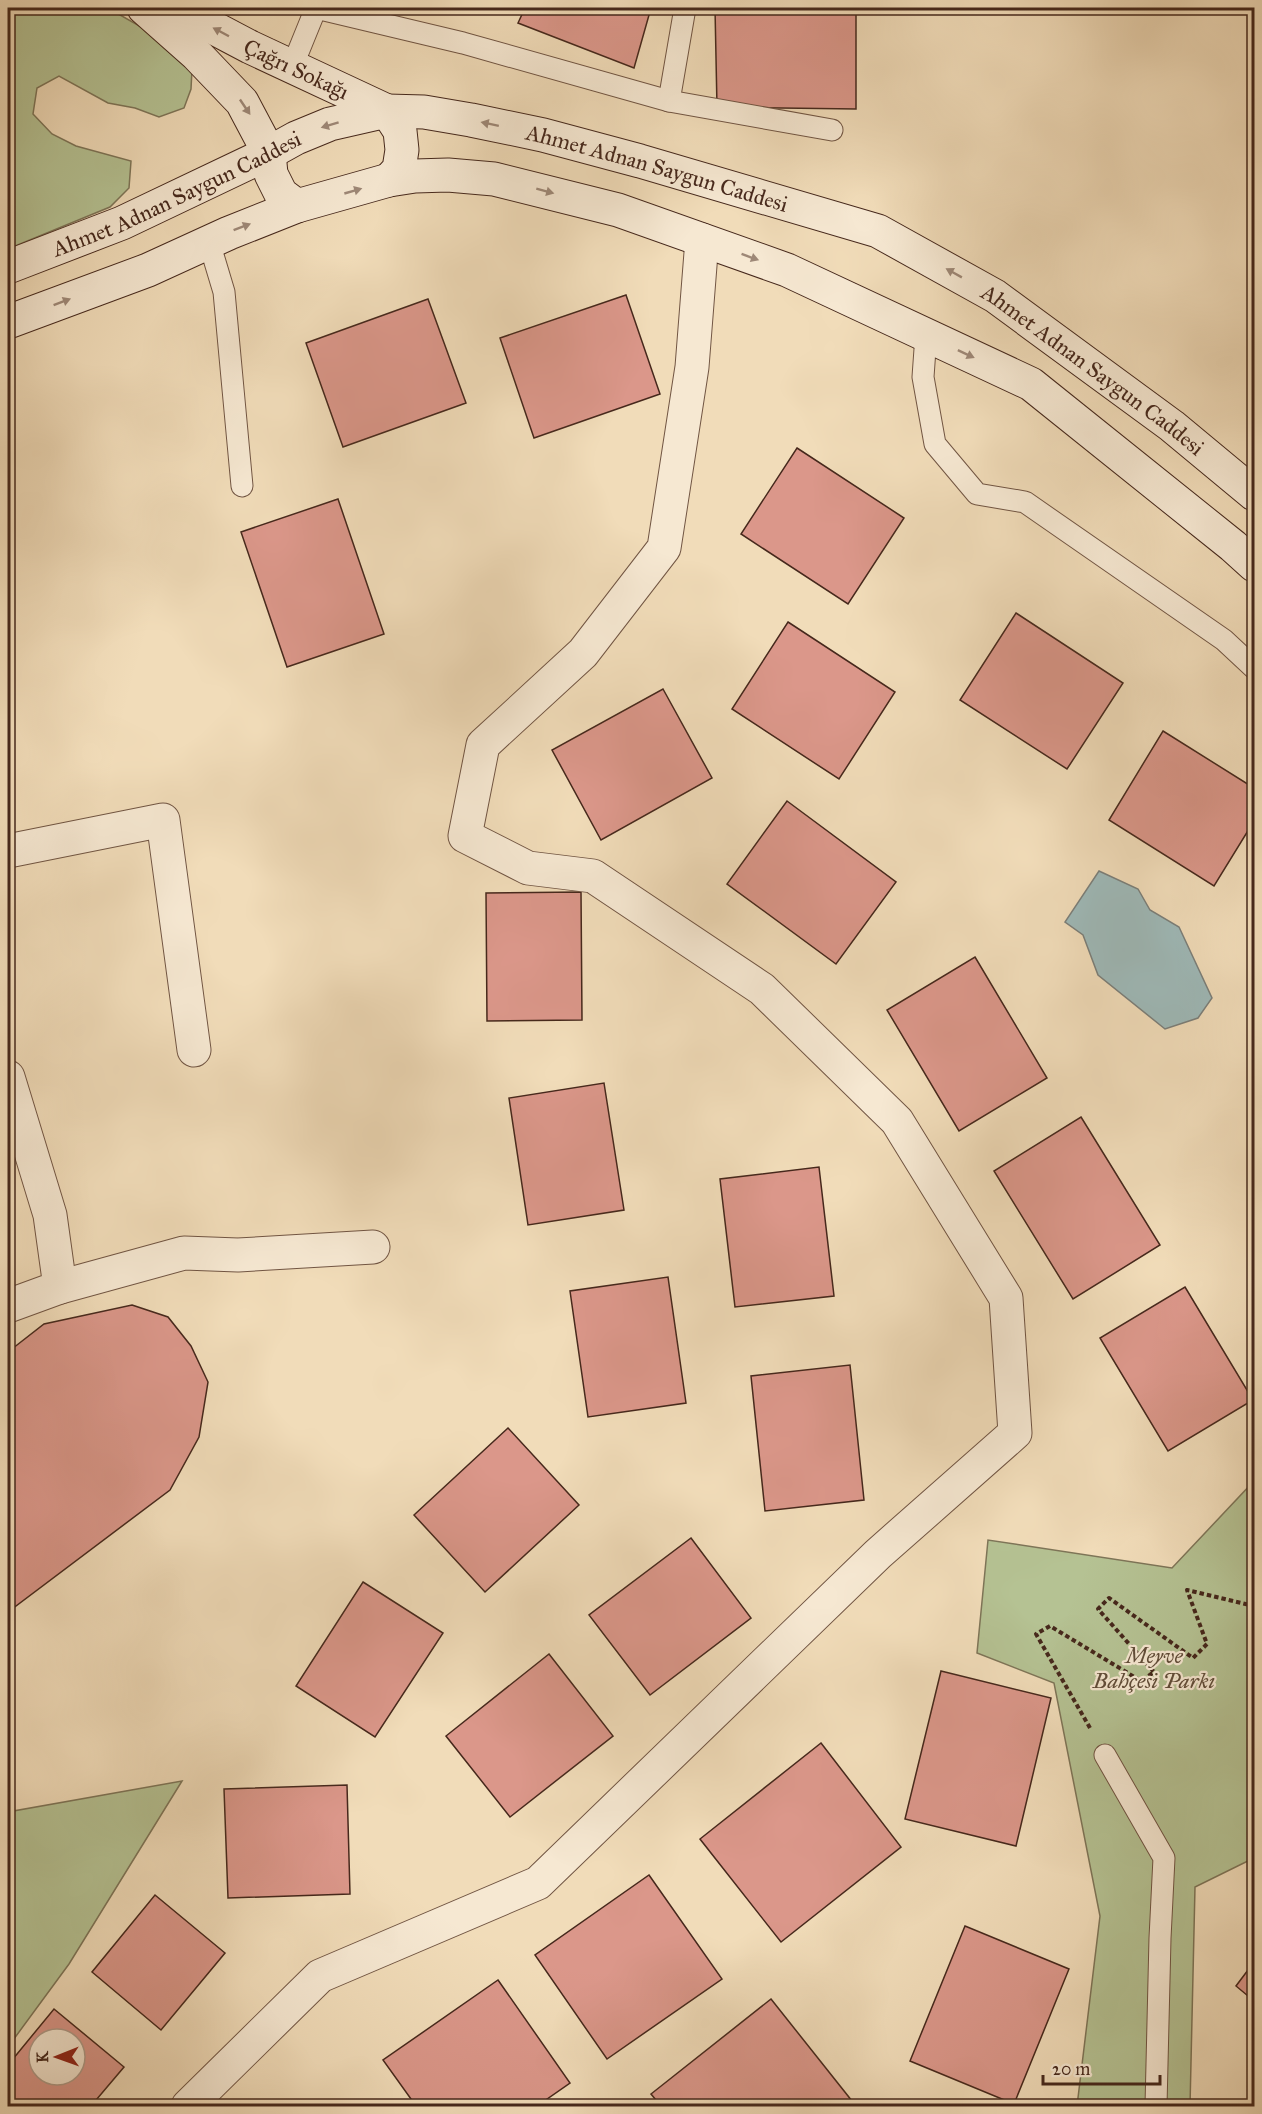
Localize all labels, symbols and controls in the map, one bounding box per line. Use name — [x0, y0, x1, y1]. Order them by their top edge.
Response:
one-way arrow — [212, 27, 229, 37]
street label: Çağrı Sokağı — [239, 33, 353, 105]
one-way arrow — [239, 99, 250, 115]
one-way arrow — [481, 119, 500, 128]
street label: Ahmet Adnan Saygun Caddesi — [522, 119, 791, 218]
one-way arrow — [321, 121, 339, 130]
street label: Ahmet Adnan Saygun Caddesi — [47, 125, 305, 263]
one-way arrow — [344, 185, 362, 195]
one-way arrow — [536, 186, 554, 196]
one-way arrow — [234, 222, 252, 232]
one-way arrow — [741, 253, 759, 262]
one-way arrow — [945, 268, 962, 278]
street label: Ahmet Adnan Saygun Caddesi — [976, 278, 1210, 461]
one-way arrow — [53, 296, 71, 306]
one-way arrow — [958, 349, 976, 359]
park label: Meyve Bahçesi Parkı — [1092, 1642, 1215, 1694]
north arrow — [27, 2027, 87, 2087]
scale bar — [1043, 2048, 1160, 2086]
text: K — [33, 2051, 52, 2063]
text: 20 m — [1052, 2058, 1090, 2080]

